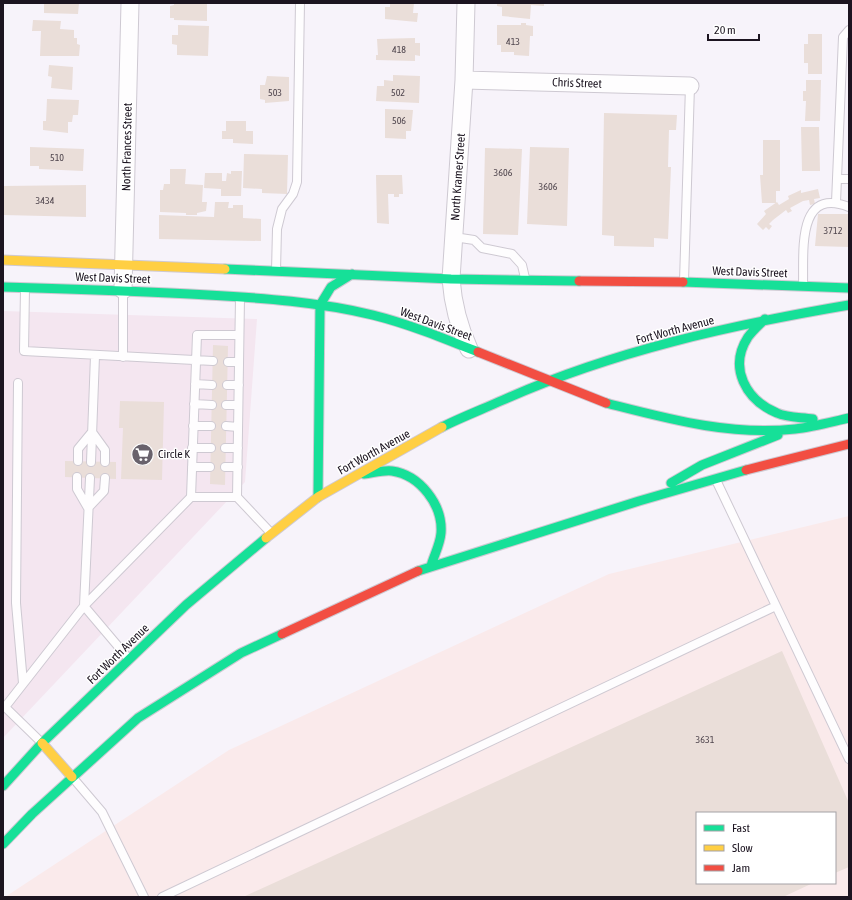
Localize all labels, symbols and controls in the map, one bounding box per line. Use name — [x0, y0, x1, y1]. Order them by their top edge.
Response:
scale bar — [708, 16, 759, 42]
text: 20 m — [714, 23, 736, 37]
house number: 413 — [506, 36, 520, 47]
house number: 418 — [392, 44, 406, 55]
street label: Chris Street — [552, 75, 603, 91]
house number: 503 — [268, 87, 282, 98]
house number: 502 — [391, 87, 405, 98]
street label: North Frances Street — [119, 102, 135, 191]
house number: 506 — [392, 115, 406, 126]
street label: North Kramer Street — [448, 132, 468, 221]
house number: 510 — [50, 152, 64, 163]
house number: 3606 — [494, 167, 513, 178]
house number: 3606 — [539, 181, 558, 192]
house number: 3434 — [36, 195, 55, 206]
house number: 3712 — [824, 225, 843, 236]
street label: West Davis Street — [712, 264, 788, 280]
street label: West Davis Street — [75, 270, 151, 286]
street label: West Davis Street — [398, 305, 474, 344]
street label: Fort Worth Avenue — [634, 313, 716, 347]
street label: Fort Worth Avenue — [335, 426, 413, 478]
supermarket icon: Circle K — [129, 441, 155, 467]
place label: Circle K — [158, 447, 190, 461]
street label: Fort Worth Avenue — [84, 621, 152, 687]
house number: 3631 — [696, 734, 715, 745]
legend — [696, 812, 836, 884]
text: Fast — [732, 821, 750, 835]
text: Slow — [732, 841, 753, 855]
text: Jam — [732, 861, 750, 875]

